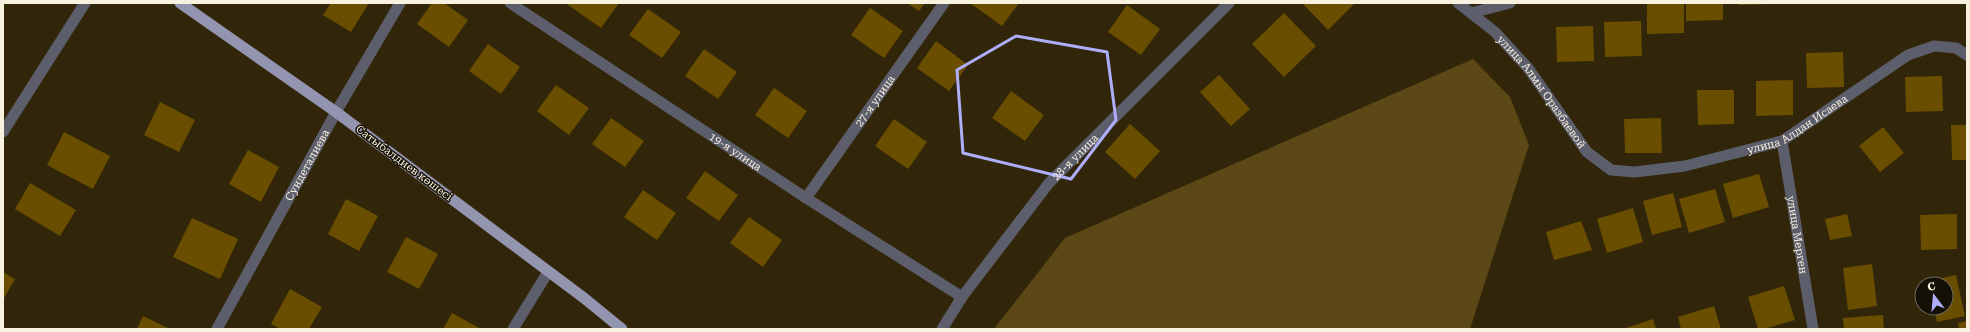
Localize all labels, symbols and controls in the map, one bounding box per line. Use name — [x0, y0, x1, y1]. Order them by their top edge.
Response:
street label: улица Алмы Оразбаевой — [1495, 33, 1589, 151]
street label: 27-я улица — [852, 73, 897, 129]
street label: улица Алдан Исаева — [1746, 92, 1850, 156]
street label: Сатыбалдиев көшесі — [353, 122, 455, 204]
street label: Сундеталиева — [282, 127, 332, 203]
street label: 19-я улица — [707, 130, 764, 173]
street label: 28-я улица — [1049, 131, 1101, 183]
street label: улица Мерген — [1785, 195, 1810, 275]
north arrow — [1914, 276, 1954, 316]
text: С — [1926, 279, 1937, 294]

